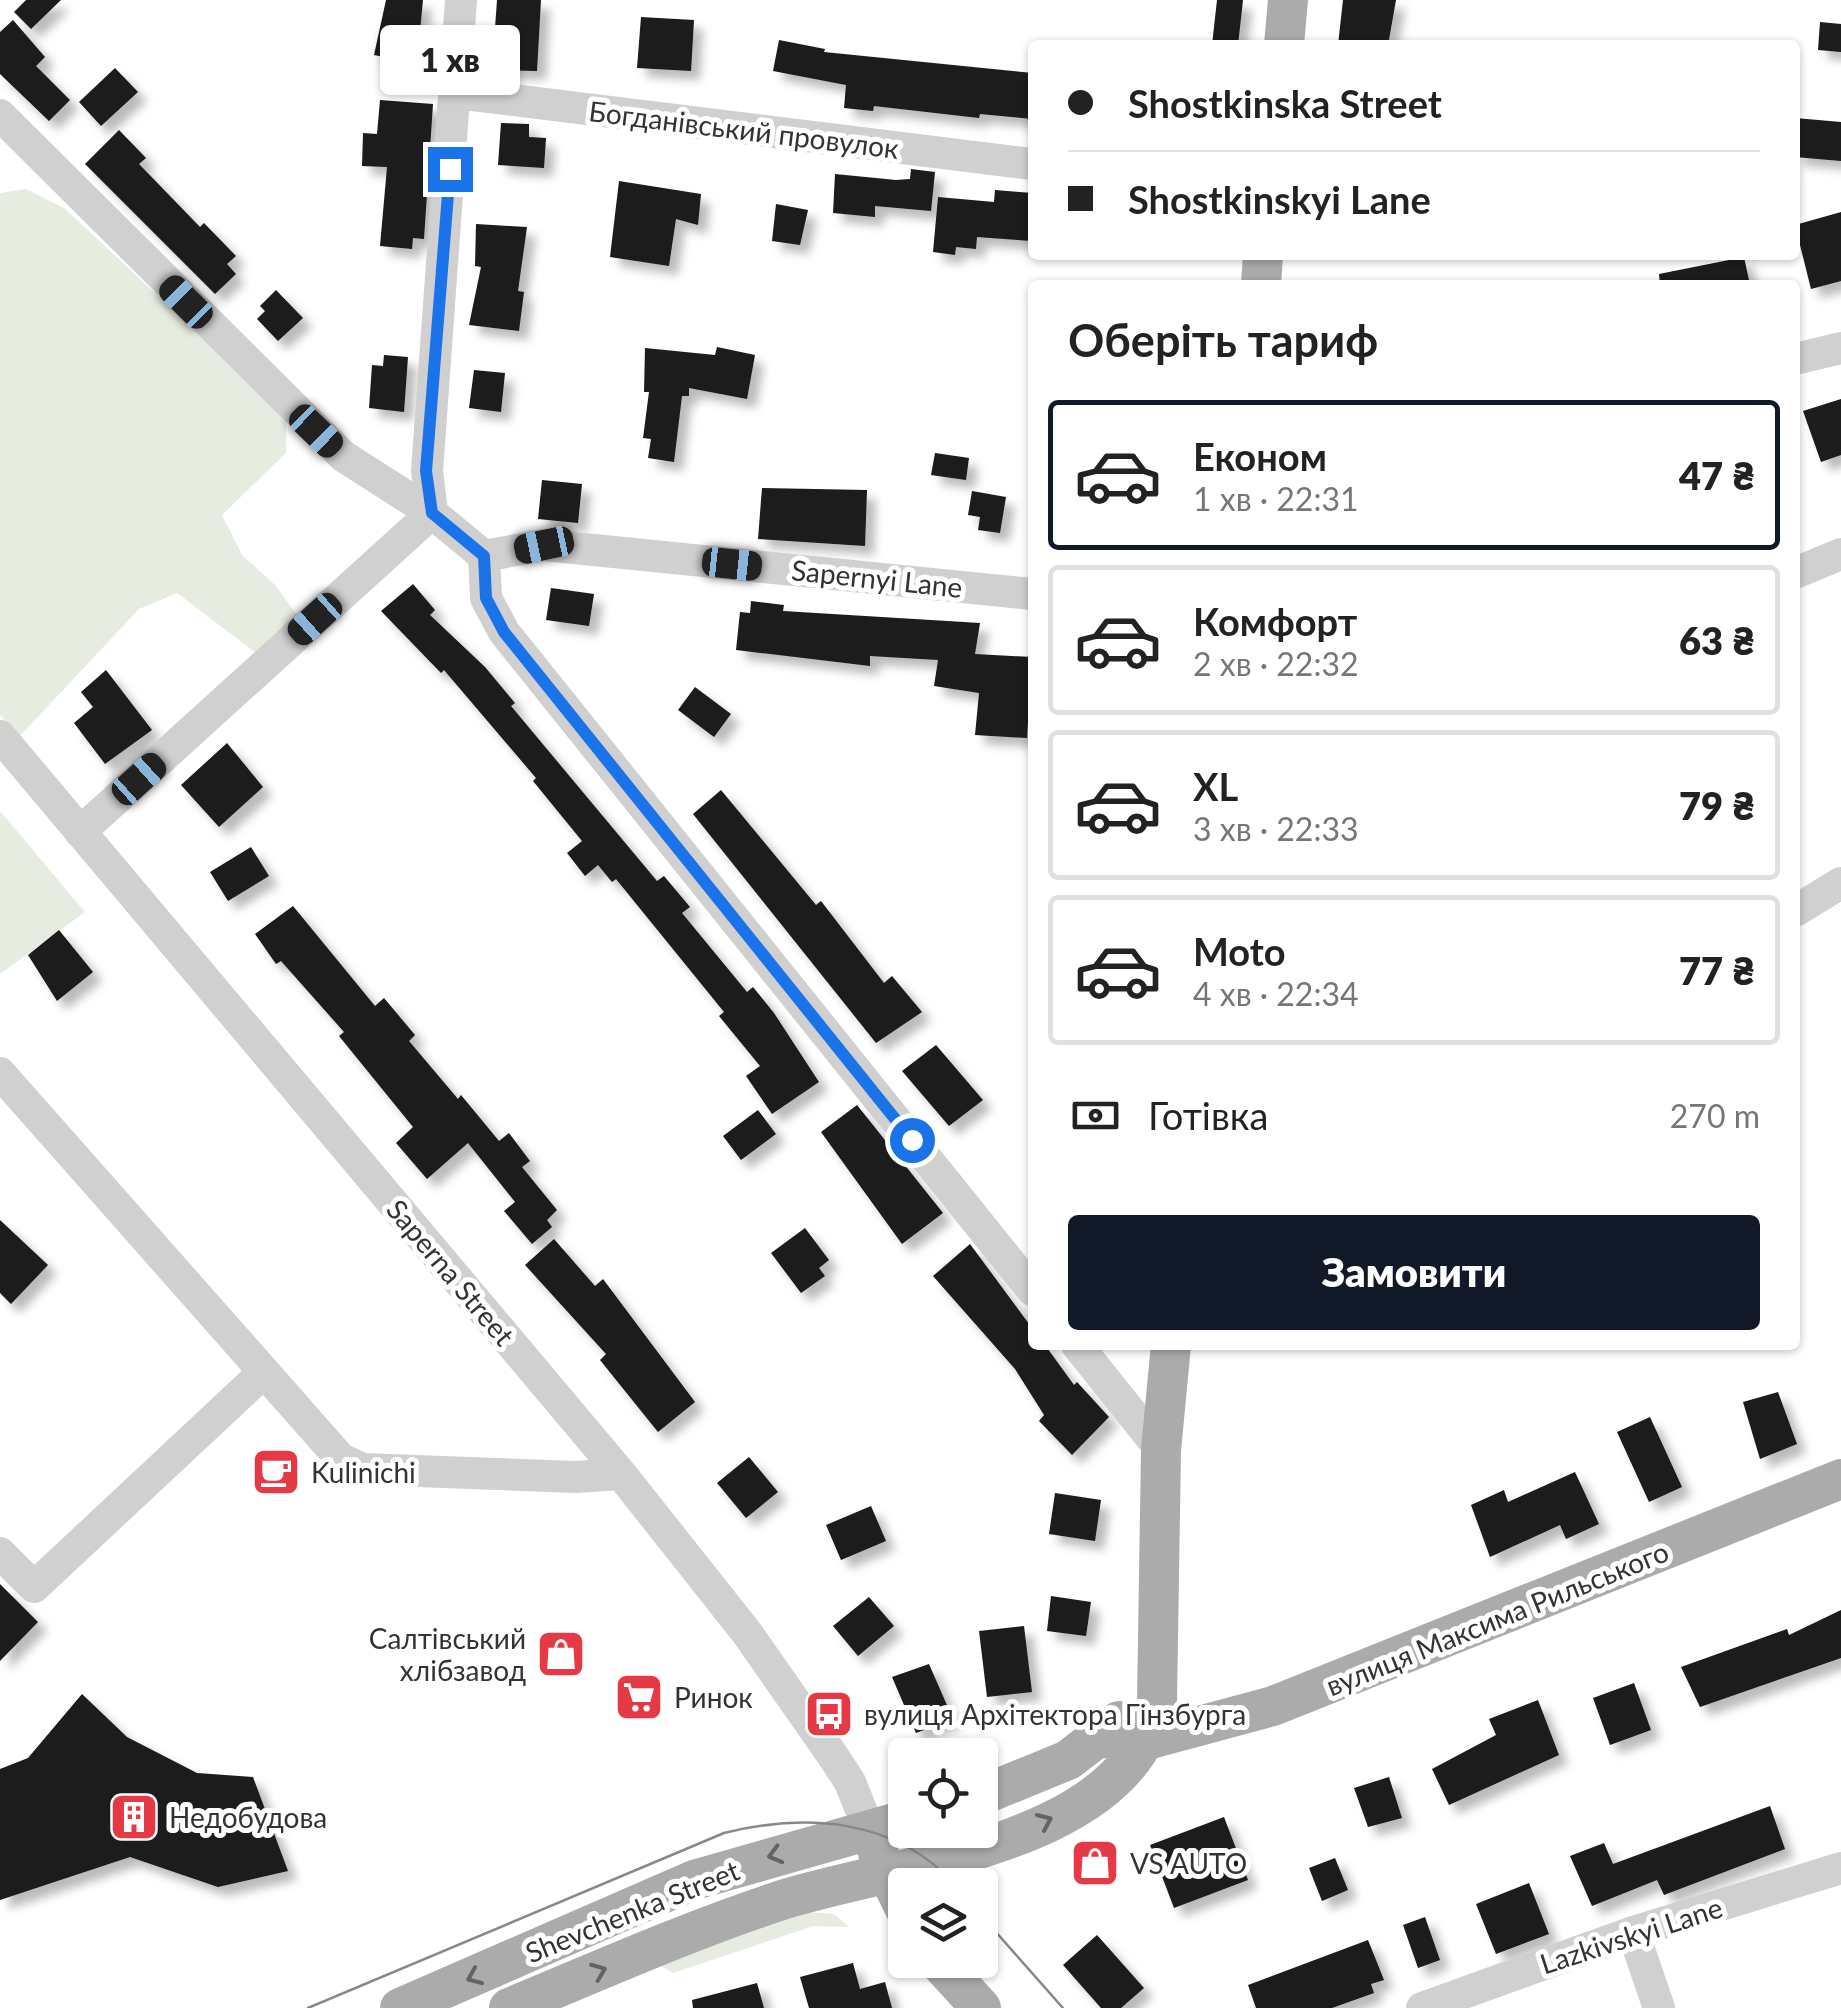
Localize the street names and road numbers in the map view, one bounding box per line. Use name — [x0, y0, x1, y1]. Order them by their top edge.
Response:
street label: Богданівський провулок — [587, 93, 901, 165]
street label: Sapernyi Lane — [790, 552, 964, 604]
street label: Saperna Street — [380, 1192, 522, 1352]
street label: вулиця Максима Рильського — [1321, 1534, 1673, 1702]
street label: Shevchenka Street — [520, 1853, 744, 1969]
street label: Lazkivskyi Lane — [1536, 1890, 1726, 1980]

